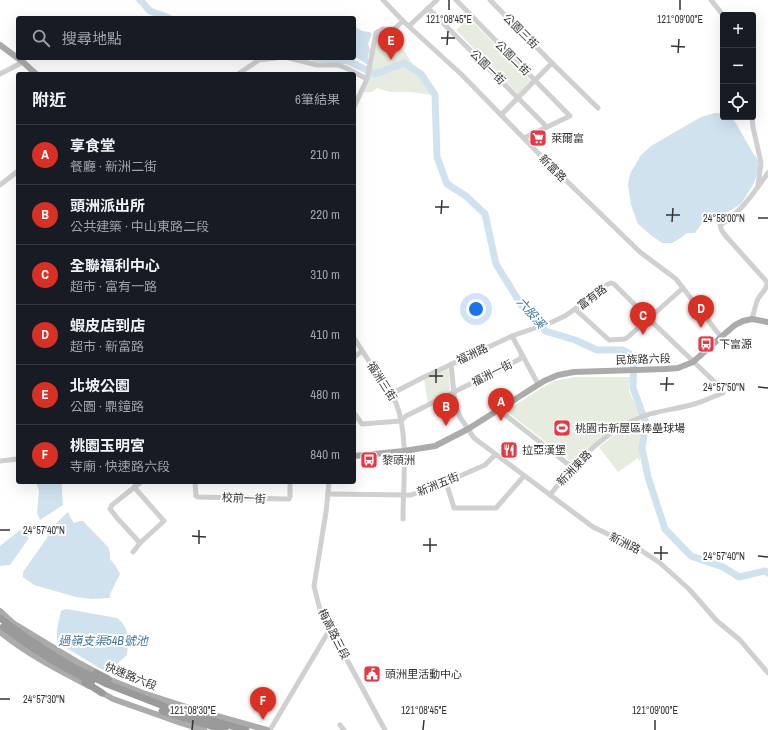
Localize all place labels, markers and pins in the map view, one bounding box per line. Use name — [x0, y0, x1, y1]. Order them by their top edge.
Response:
pin: E — [378, 27, 404, 60]
supermarket icon: 萊爾富 — [528, 128, 548, 148]
place label: 萊爾富 — [551, 131, 584, 145]
pin: D — [688, 295, 714, 328]
pin: C — [630, 302, 656, 335]
bus stop icon: 下富源 — [696, 334, 716, 354]
place label: 下富源 — [719, 337, 752, 351]
pin: A — [488, 388, 514, 421]
pin: B — [433, 393, 459, 426]
sports icon: 桃園市新屋區棒壘球場 — [552, 418, 572, 438]
place label: 桃園市新屋區棒壘球場 — [575, 421, 685, 435]
restaurant icon: 拉亞漢堡 — [499, 440, 519, 460]
place label: 拉亞漢堡 — [522, 443, 566, 457]
bus stop icon: 黎頭洲 — [359, 450, 379, 470]
place label: 黎頭洲 — [382, 453, 415, 467]
public building icon: 頭洲里活動中心 — [362, 664, 382, 684]
place label: 頭洲里活動中心 — [385, 667, 462, 681]
pin: F — [250, 687, 276, 720]

